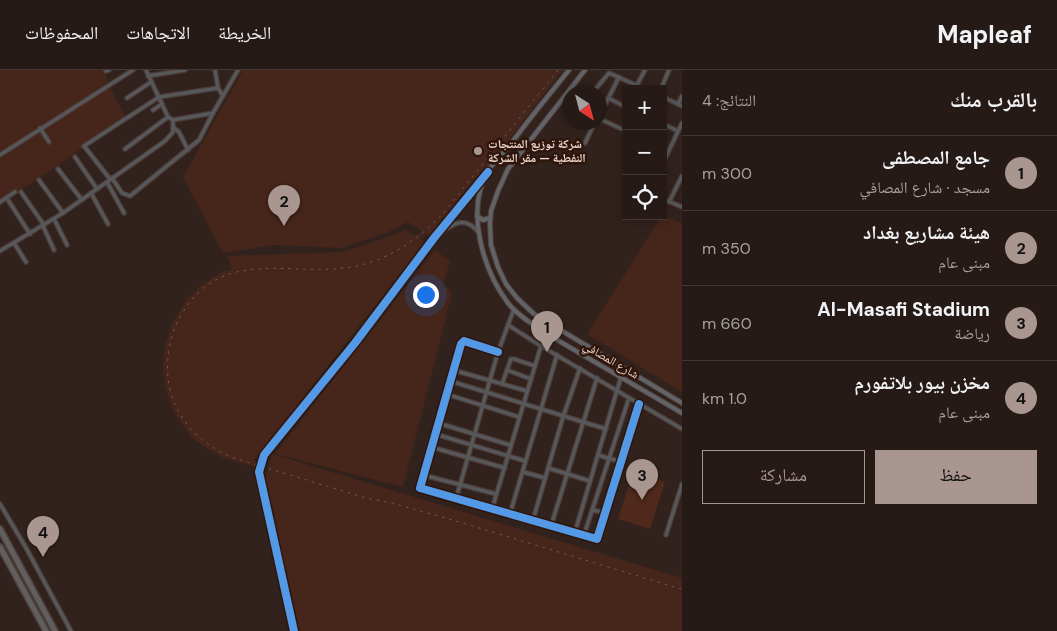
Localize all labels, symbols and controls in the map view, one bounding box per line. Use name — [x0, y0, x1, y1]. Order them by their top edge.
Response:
text: Mapleaf — [937, 19, 1032, 50]
text: المحفوظات — [25, 21, 98, 45]
text: الاتجاهات — [126, 21, 190, 45]
text: الخريطة — [218, 21, 271, 45]
north arrow — [562, 85, 607, 130]
map controls — [622, 85, 667, 220]
button: + — [622, 85, 667, 130]
text: بالقرب منك — [950, 86, 1037, 114]
text: النتائج: 4 — [702, 90, 756, 111]
button: − — [622, 130, 667, 175]
place label: شركة توزيع المنتجات النفطية — مقر الشركة — [488, 136, 586, 166]
marker: شركة توزيع المنتجات النفطية — مقر الشركة — [472, 145, 484, 157]
text: جامع المصطفى — [882, 145, 990, 170]
text: 300 m — [702, 163, 752, 184]
text: 1 — [1018, 163, 1024, 184]
button: locate — [622, 175, 667, 220]
text: مسجد · شارع المصافي — [859, 177, 990, 198]
pin: 2 — [268, 185, 300, 226]
text: هيئة مشاريع بغداد — [863, 220, 990, 245]
text: 350 m — [702, 238, 751, 259]
text: 2 — [1016, 238, 1026, 259]
text: مبنى عام — [938, 252, 990, 273]
your location — [413, 282, 439, 308]
text: Al-Masafi Stadium — [817, 297, 990, 322]
pin: 1 — [531, 311, 563, 352]
text: 660 m — [702, 313, 752, 334]
text: 3 — [1016, 313, 1026, 334]
text: رياضة — [954, 323, 990, 344]
street label: شارع المصافي — [579, 338, 642, 384]
text: مخزن بيور بلاتفورم — [855, 370, 990, 395]
text: 1.0 km — [702, 388, 747, 409]
text: 4 — [1016, 388, 1026, 409]
text: مبنى عام — [938, 402, 990, 423]
button: مشاركة — [702, 450, 865, 504]
button: حفظ — [875, 450, 1037, 504]
pin: 3 — [626, 459, 658, 500]
pin: 4 — [27, 516, 59, 557]

